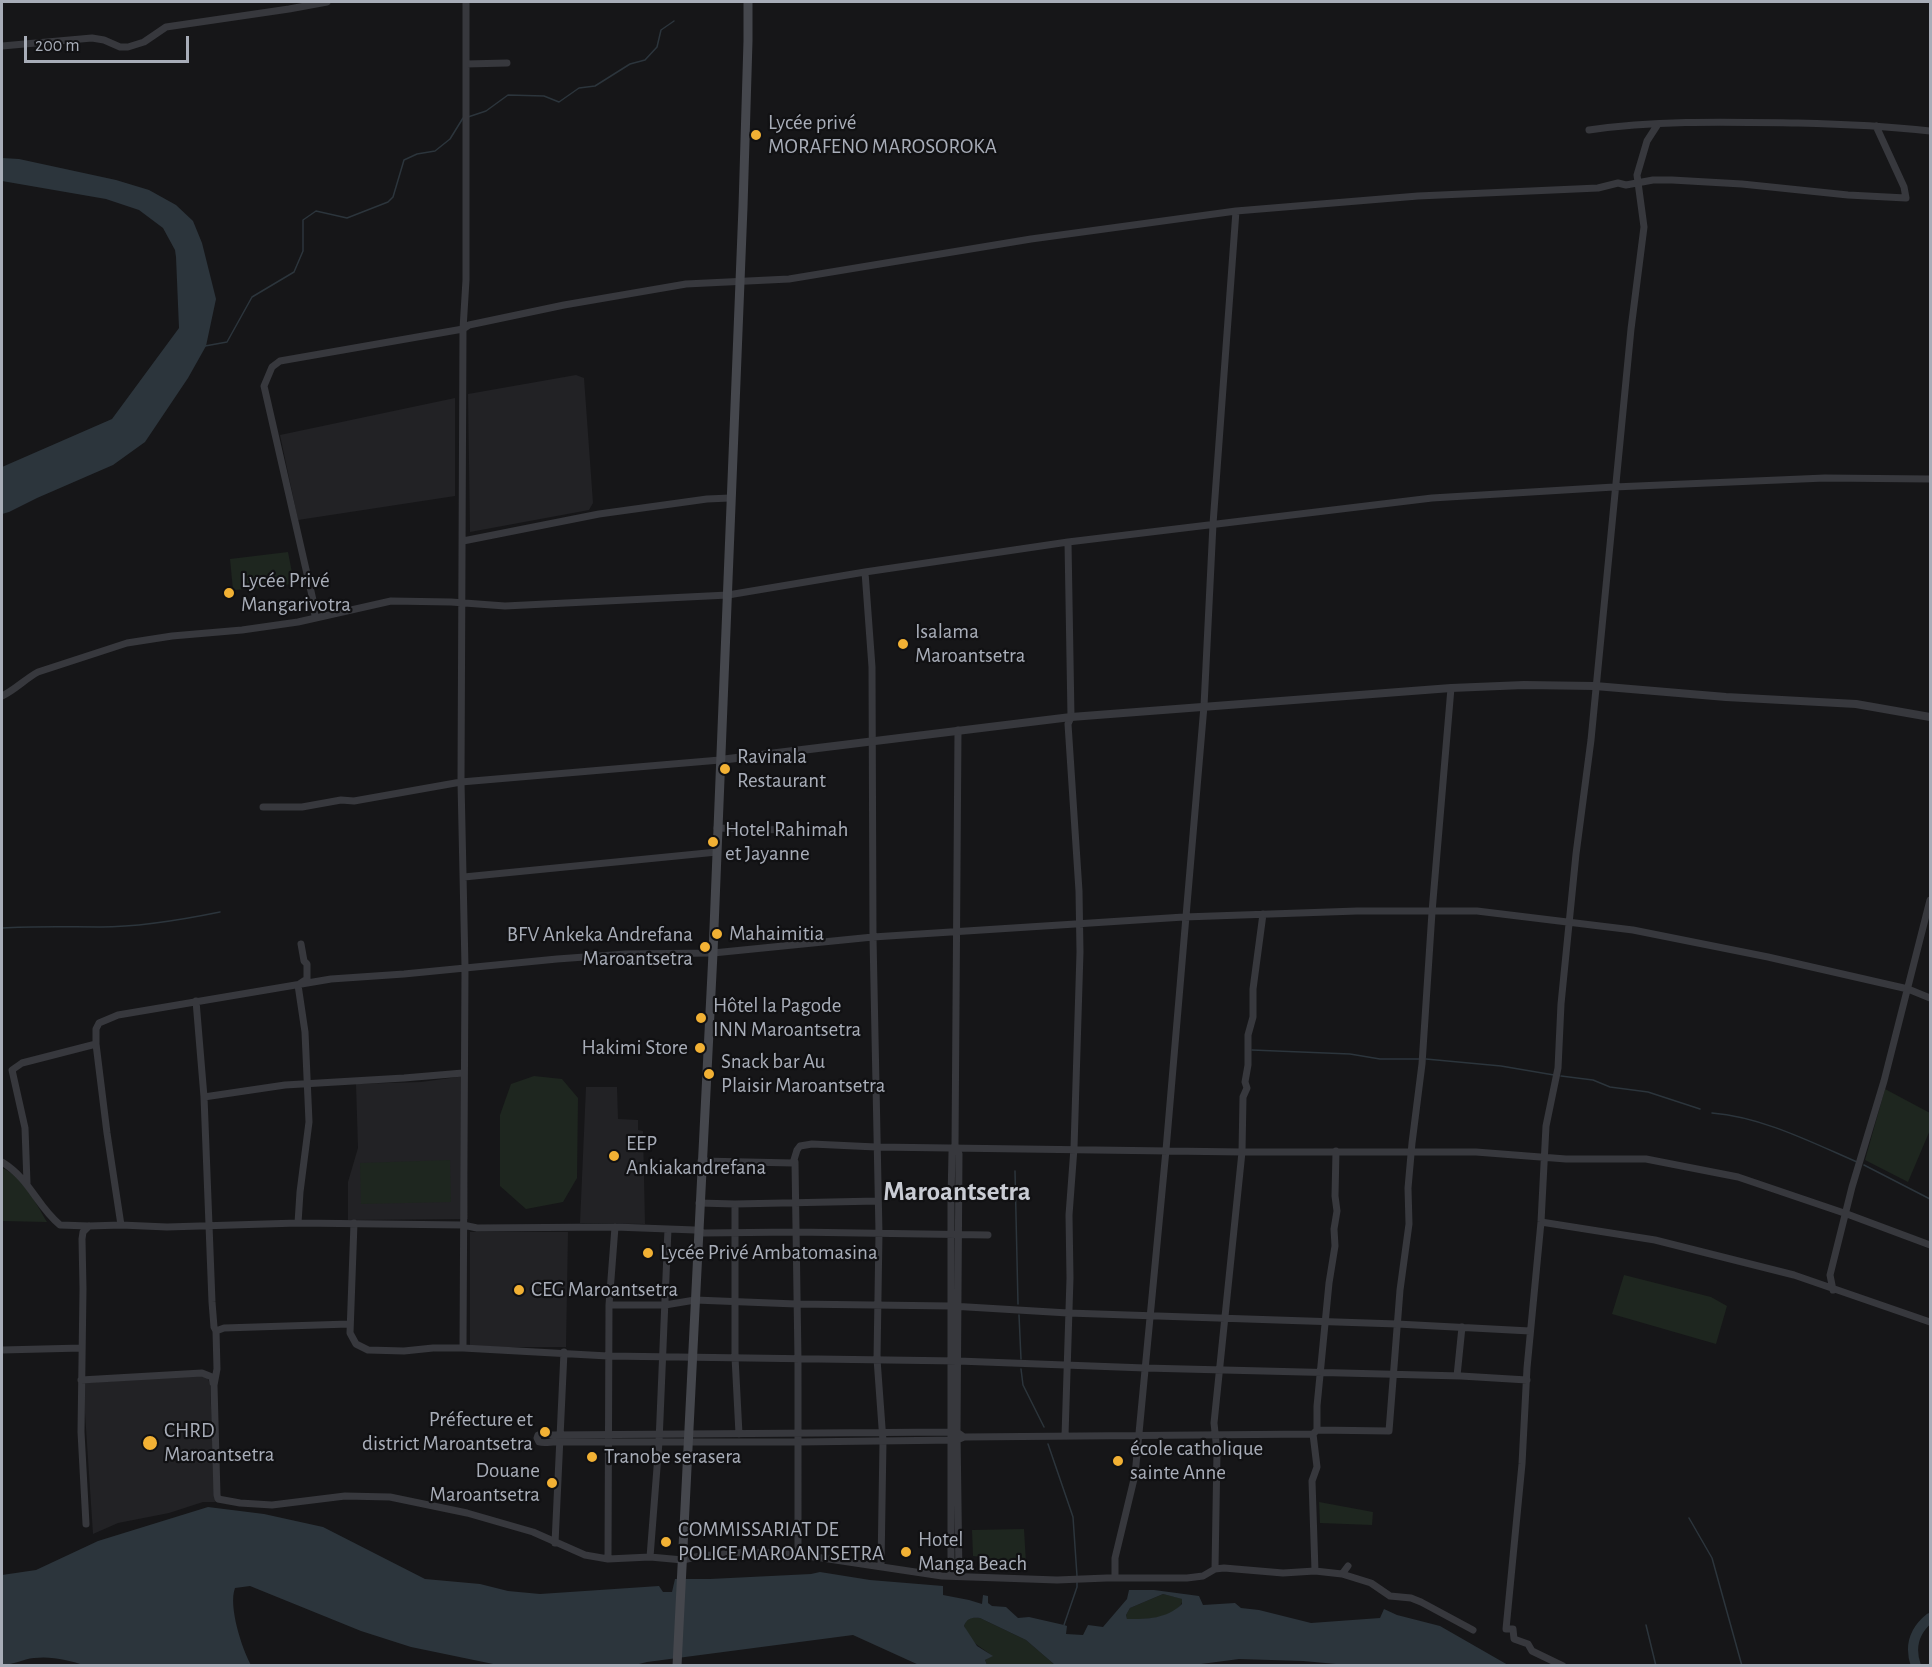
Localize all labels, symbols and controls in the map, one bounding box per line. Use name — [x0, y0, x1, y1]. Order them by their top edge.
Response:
scale bar — [27, 24, 192, 62]
text: 200 m — [35, 37, 80, 55]
place label: Lycée privé MORAFENO MAROSOROKA — [768, 110, 997, 160]
marker: Lycée privé MORAFENO MAROSOROKA — [749, 128, 763, 142]
place label: Lycée Privé Mangarivotra — [241, 568, 351, 618]
marker: Lycée Privé Mangarivotra — [222, 586, 236, 600]
place label: Isalama Maroantsetra — [915, 619, 1025, 669]
marker: Isalama Maroantsetra — [896, 637, 910, 651]
place label: Ravinala Restaurant — [737, 744, 826, 794]
marker: Ravinala Restaurant — [718, 762, 732, 776]
place label: Hotel Rahimah et Jayanne — [725, 817, 848, 867]
marker: Hotel Rahimah et Jayanne — [706, 835, 720, 849]
place label: Mahaimitia — [729, 921, 824, 947]
place label: BFV Ankeka Andrefana Maroantsetra — [507, 922, 693, 972]
marker: Mahaimitia — [710, 927, 724, 941]
marker: BFV Ankeka Andrefana Maroantsetra — [698, 940, 712, 954]
place label: Hôtel la Pagode INN Maroantsetra — [713, 993, 861, 1043]
marker: Hôtel la Pagode INN Maroantsetra — [694, 1011, 708, 1025]
place label: Hakimi Store — [581, 1035, 688, 1061]
marker: Hakimi Store — [693, 1041, 707, 1055]
place label: Snack bar Au Plaisir Maroantsetra — [721, 1049, 885, 1099]
marker: Snack bar Au Plaisir Maroantsetra — [702, 1067, 716, 1081]
place label: EEP Ankiakandrefana — [626, 1131, 766, 1181]
marker: EEP Ankiakandrefana — [607, 1149, 621, 1163]
district label: Maroantsetra — [883, 1176, 1031, 1208]
place label: Lycée Privé Ambatomasina — [660, 1240, 878, 1266]
marker: Lycée Privé Ambatomasina — [641, 1246, 655, 1260]
place label: CEG Maroantsetra — [531, 1277, 678, 1303]
marker: CEG Maroantsetra — [512, 1283, 526, 1297]
place label: Préfecture et district Maroantsetra — [362, 1407, 533, 1457]
place label: CHRD Maroantsetra — [164, 1418, 274, 1468]
marker: Préfecture et district Maroantsetra — [538, 1425, 552, 1439]
marker: CHRD Maroantsetra — [141, 1434, 159, 1452]
place label: école catholique sainte Anne — [1130, 1436, 1263, 1486]
place label: Tranobe serasera — [604, 1444, 742, 1470]
marker: Tranobe serasera — [585, 1450, 599, 1464]
marker: école catholique sainte Anne — [1111, 1454, 1125, 1468]
place label: Douane Maroantsetra — [430, 1458, 540, 1508]
marker: Douane Maroantsetra — [545, 1476, 559, 1490]
place label: COMMISSARIAT DE POLICE MAROANTSETRA — [678, 1517, 884, 1567]
place label: Hotel Manga Beach — [918, 1527, 1027, 1577]
marker: COMMISSARIAT DE POLICE MAROANTSETRA — [659, 1535, 673, 1549]
marker: Hotel Manga Beach — [899, 1545, 913, 1559]

